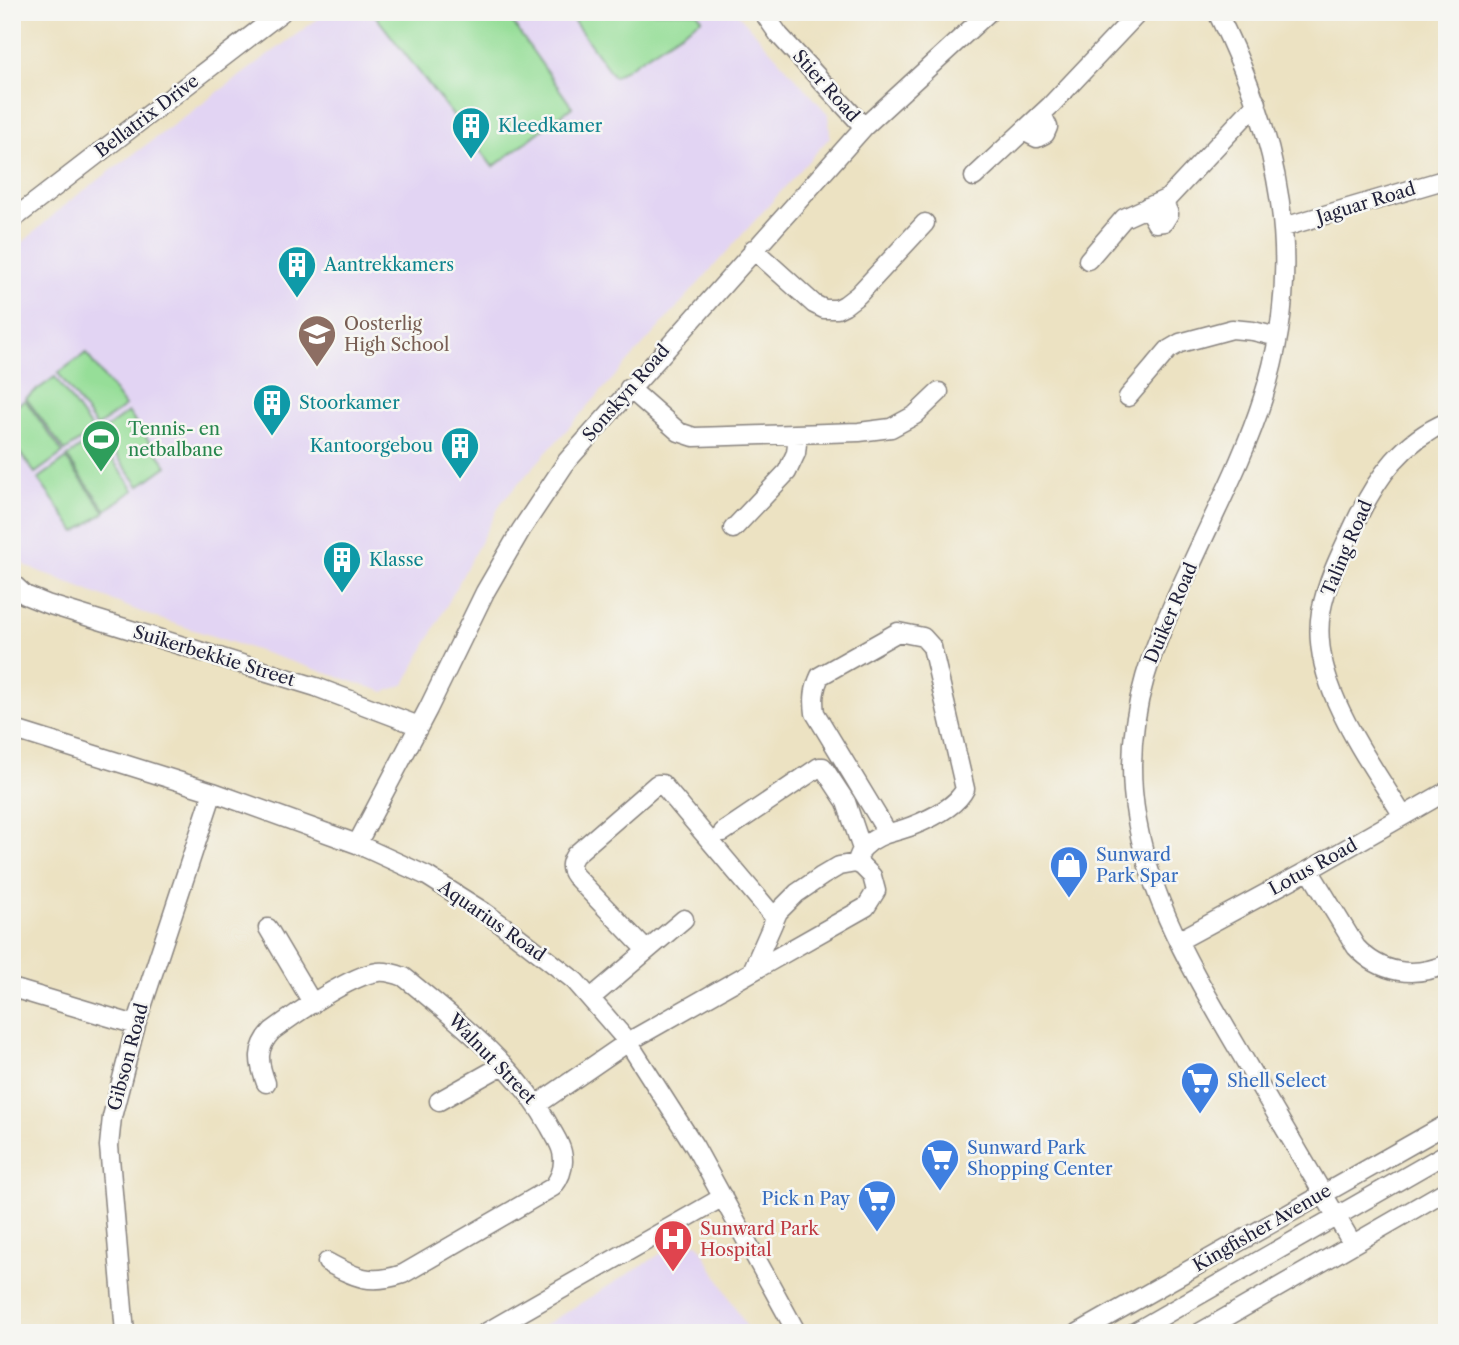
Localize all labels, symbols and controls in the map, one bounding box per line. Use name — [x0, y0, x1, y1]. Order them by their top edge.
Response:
street label: Stier Road — [788, 45, 864, 127]
street label: Bellatrix Drive — [91, 70, 203, 162]
building icon: Kleedkamer — [450, 105, 492, 160]
place label: Kleedkamer — [498, 115, 603, 137]
street label: Jaguar Road — [1311, 178, 1418, 229]
building icon: Aantrekkamers — [276, 244, 318, 299]
place label: Aantrekkamers — [323, 254, 454, 276]
school or university icon: Oosterlig High School — [296, 313, 338, 368]
place label: Oosterlig High School — [344, 313, 449, 356]
street label: Sonskyn Road — [578, 340, 674, 446]
building icon: Stoorkamer — [251, 382, 293, 437]
place label: Stoorkamer — [299, 392, 400, 414]
sports icon: Tennis- en netbalbane — [80, 418, 122, 473]
place label: Tennis- en netbalbane — [128, 418, 223, 461]
building icon: Kantoorgebou — [439, 425, 481, 480]
place label: Kantoorgebou — [310, 435, 433, 457]
street label: Taling Road — [1317, 497, 1377, 599]
building icon: Klasse — [321, 539, 363, 594]
place label: Klasse — [369, 549, 424, 571]
street label: Duiker Road — [1140, 559, 1202, 667]
street label: Suikerbekkie Street — [131, 621, 298, 691]
street label: Lotus Road — [1265, 834, 1361, 900]
shop icon: Sunward Park Spar — [1048, 844, 1090, 899]
place label: Sunward Park Spar — [1096, 844, 1179, 887]
street label: Aquarius Road — [433, 875, 550, 966]
street label: Gibson Road — [103, 1001, 153, 1113]
street label: Walnut Street — [443, 1008, 541, 1109]
supermarket icon: Shell Select — [1179, 1060, 1221, 1115]
place label: Shell Select — [1227, 1070, 1327, 1092]
supermarket icon: Sunward Park Shopping Center — [919, 1137, 961, 1192]
place label: Sunward Park Shopping Center — [967, 1137, 1113, 1180]
supermarket icon: Pick n Pay — [856, 1178, 898, 1233]
street label: Kingfisher Avenue — [1189, 1179, 1335, 1277]
place label: Pick n Pay — [762, 1188, 851, 1210]
hospital icon: Sunward Park Hospital — [652, 1218, 694, 1273]
place label: Sunward Park Hospital — [700, 1218, 820, 1261]

